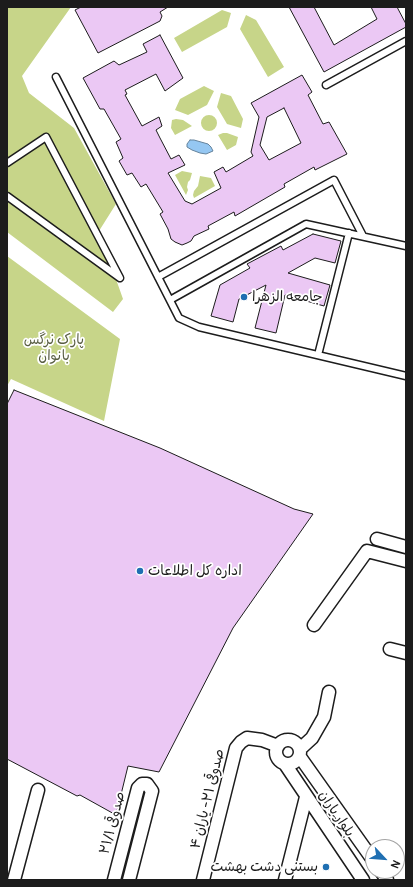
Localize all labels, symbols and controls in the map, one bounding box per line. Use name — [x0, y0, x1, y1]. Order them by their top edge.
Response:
place label: جامعه الزهرا — [252, 289, 323, 305]
marker: جامعه الزهرا — [239, 292, 249, 302]
park label: پارک نرگس بانوان — [24, 332, 84, 364]
place label: اداره کل اطلاعات — [148, 563, 242, 579]
marker: اداره کل اطلاعات — [135, 566, 145, 576]
street label: صدوقی ۲۱- یاران ۴ — [187, 747, 229, 851]
street label: بلوار یاران — [314, 788, 358, 840]
street label: صدوقی ۲۱/۱ — [97, 790, 129, 856]
north arrow — [365, 839, 405, 879]
text: N — [388, 858, 403, 870]
place label: بستنی دشت بهشت — [210, 859, 318, 875]
marker: بستنی دشت بهشت — [321, 862, 331, 872]

